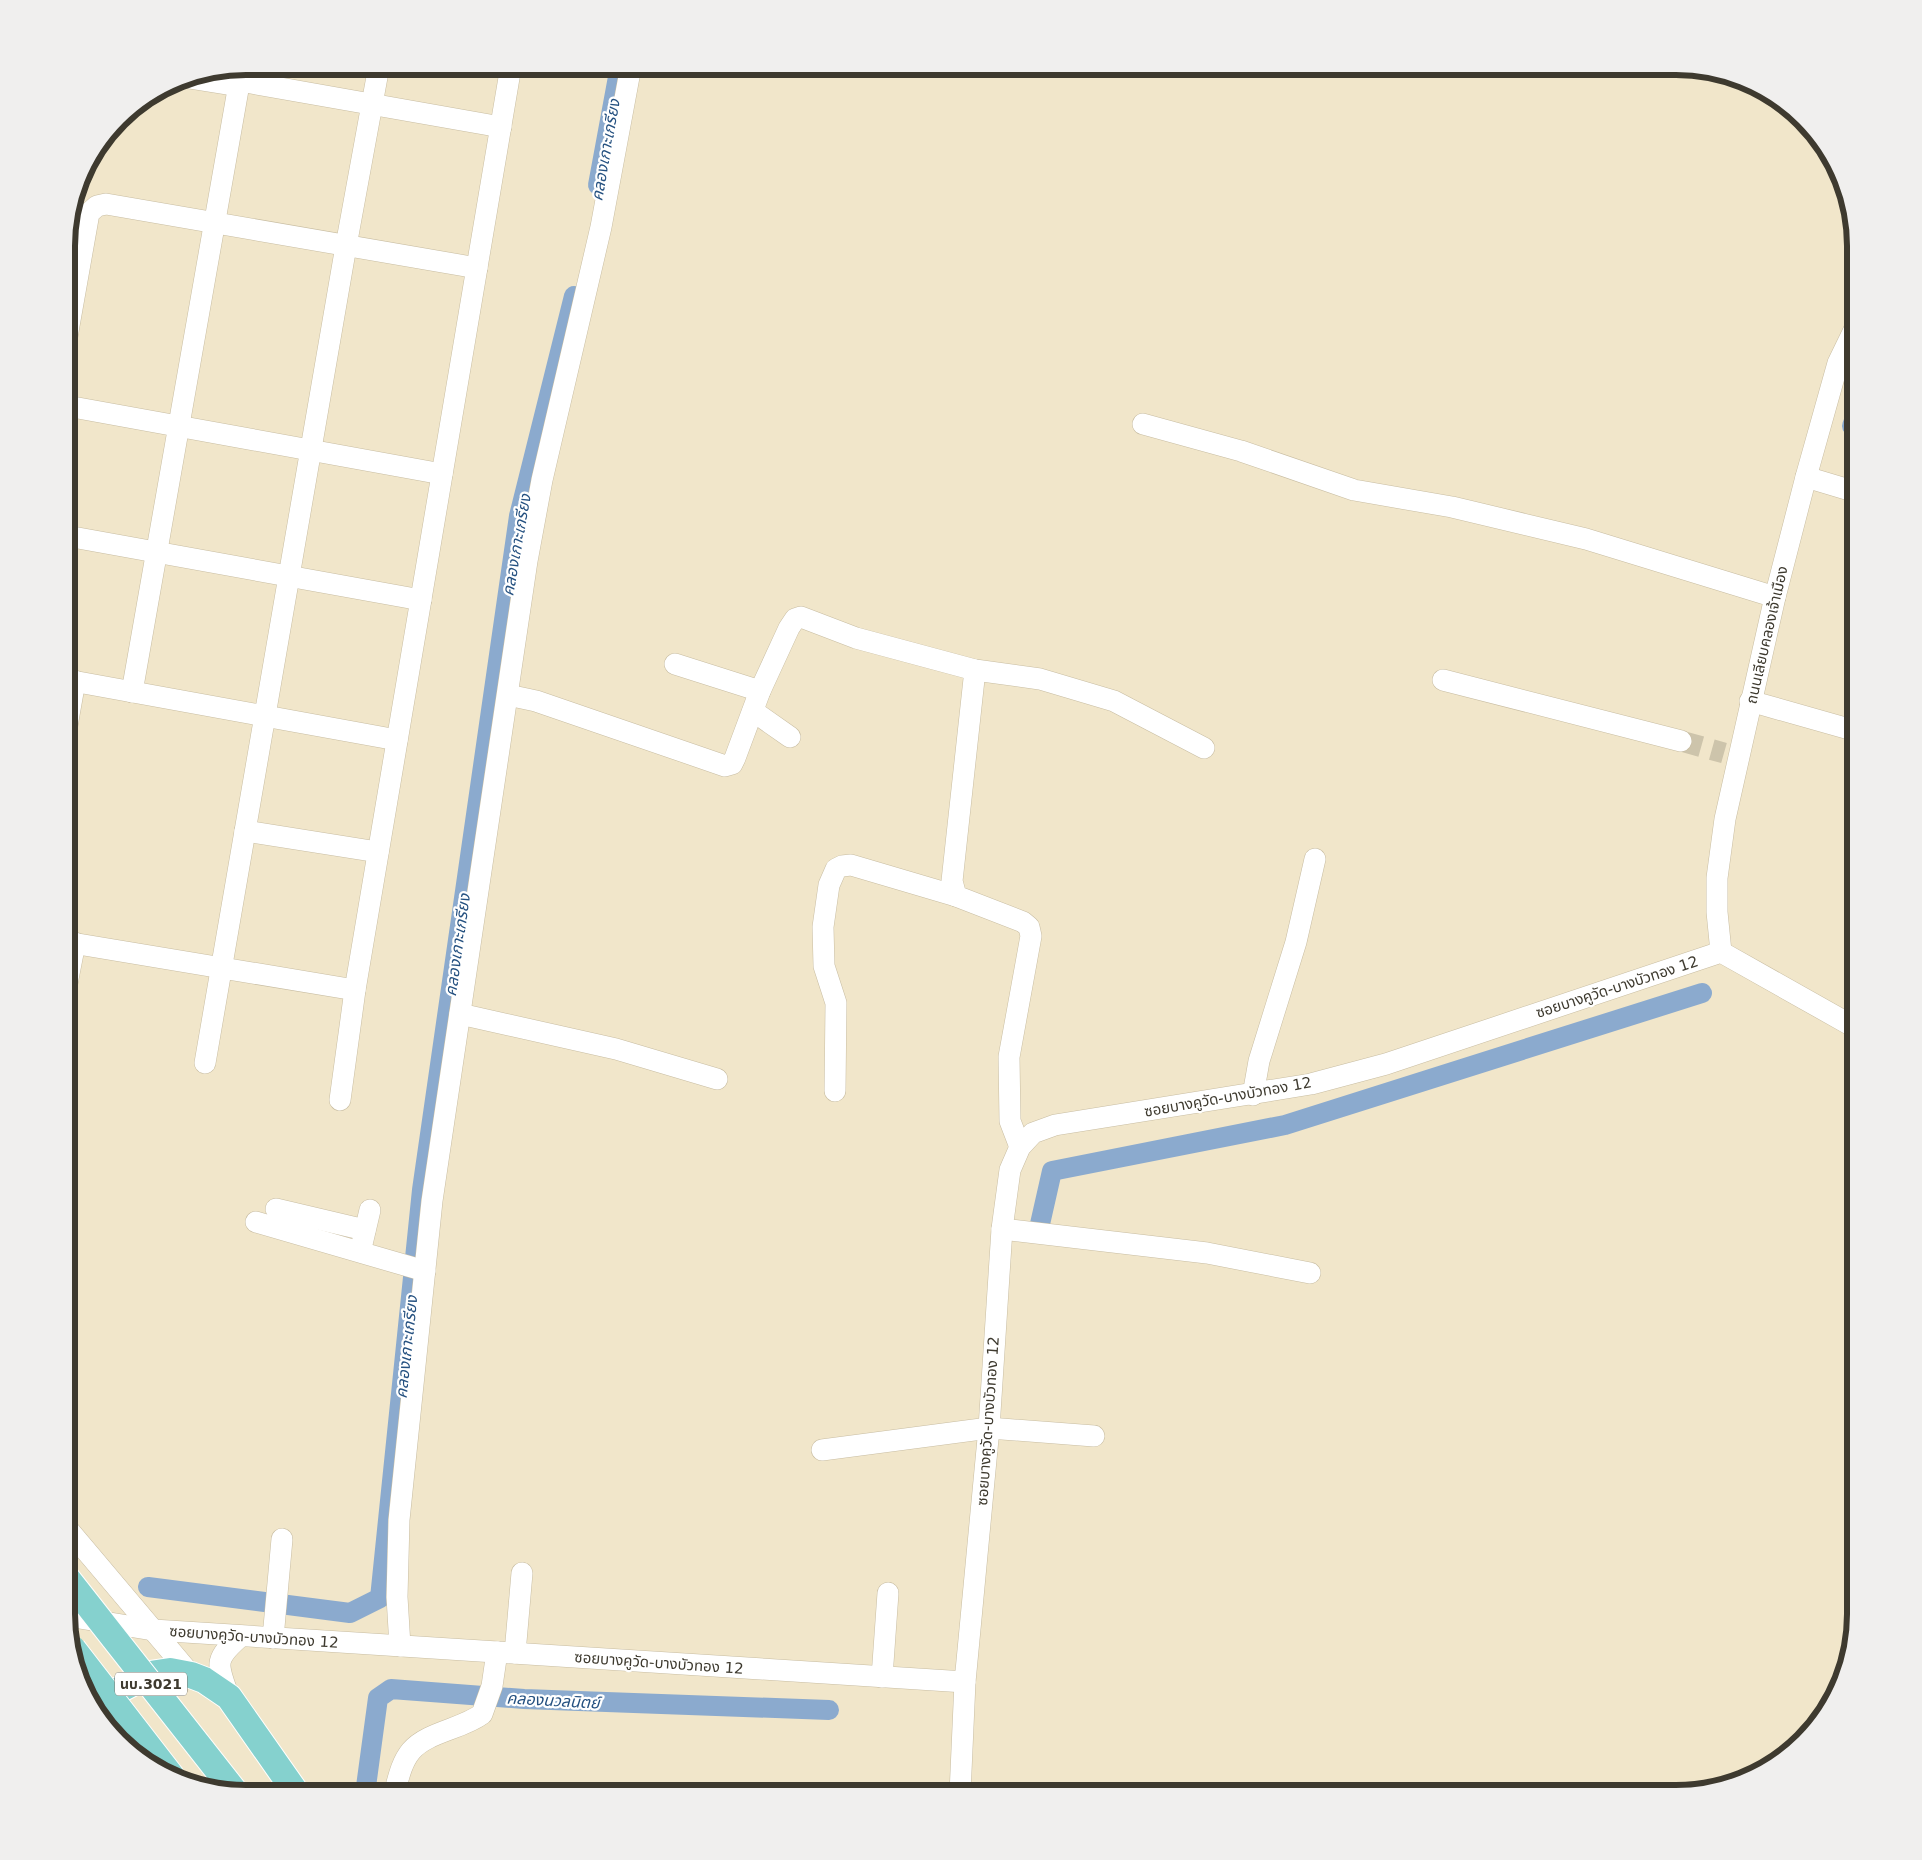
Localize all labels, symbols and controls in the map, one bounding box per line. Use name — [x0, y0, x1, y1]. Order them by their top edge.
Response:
water label: คลองเกาะเกรียง — [587, 96, 624, 203]
water label: คลองเกาะเกรียง — [498, 491, 535, 598]
street label: ถนนเลียบคลองเจ้าเมือง — [1742, 564, 1792, 706]
water label: คลองเกาะเกรียง — [441, 891, 474, 997]
street label: ซอยบางคูวัด-บางบัวทอง 12 — [1534, 952, 1700, 1022]
street label: ซอยบางคูวัด-บางบัวทอง 12 — [1143, 1073, 1313, 1121]
water label: คลองเกาะเกรียง — [392, 1293, 421, 1399]
street label: ซอยบางคูวัด-บางบัวทอง 12 — [973, 1336, 1003, 1506]
street label: ซอยบางคูวัด-บางบัวทอง 12 — [169, 1622, 339, 1652]
street label: ซอยบางคูวัด-บางบัวทอง 12 — [574, 1648, 744, 1678]
road number: นบ.3021 — [115, 1672, 187, 1696]
water label: คลองนวลนิตย์ — [506, 1689, 603, 1713]

